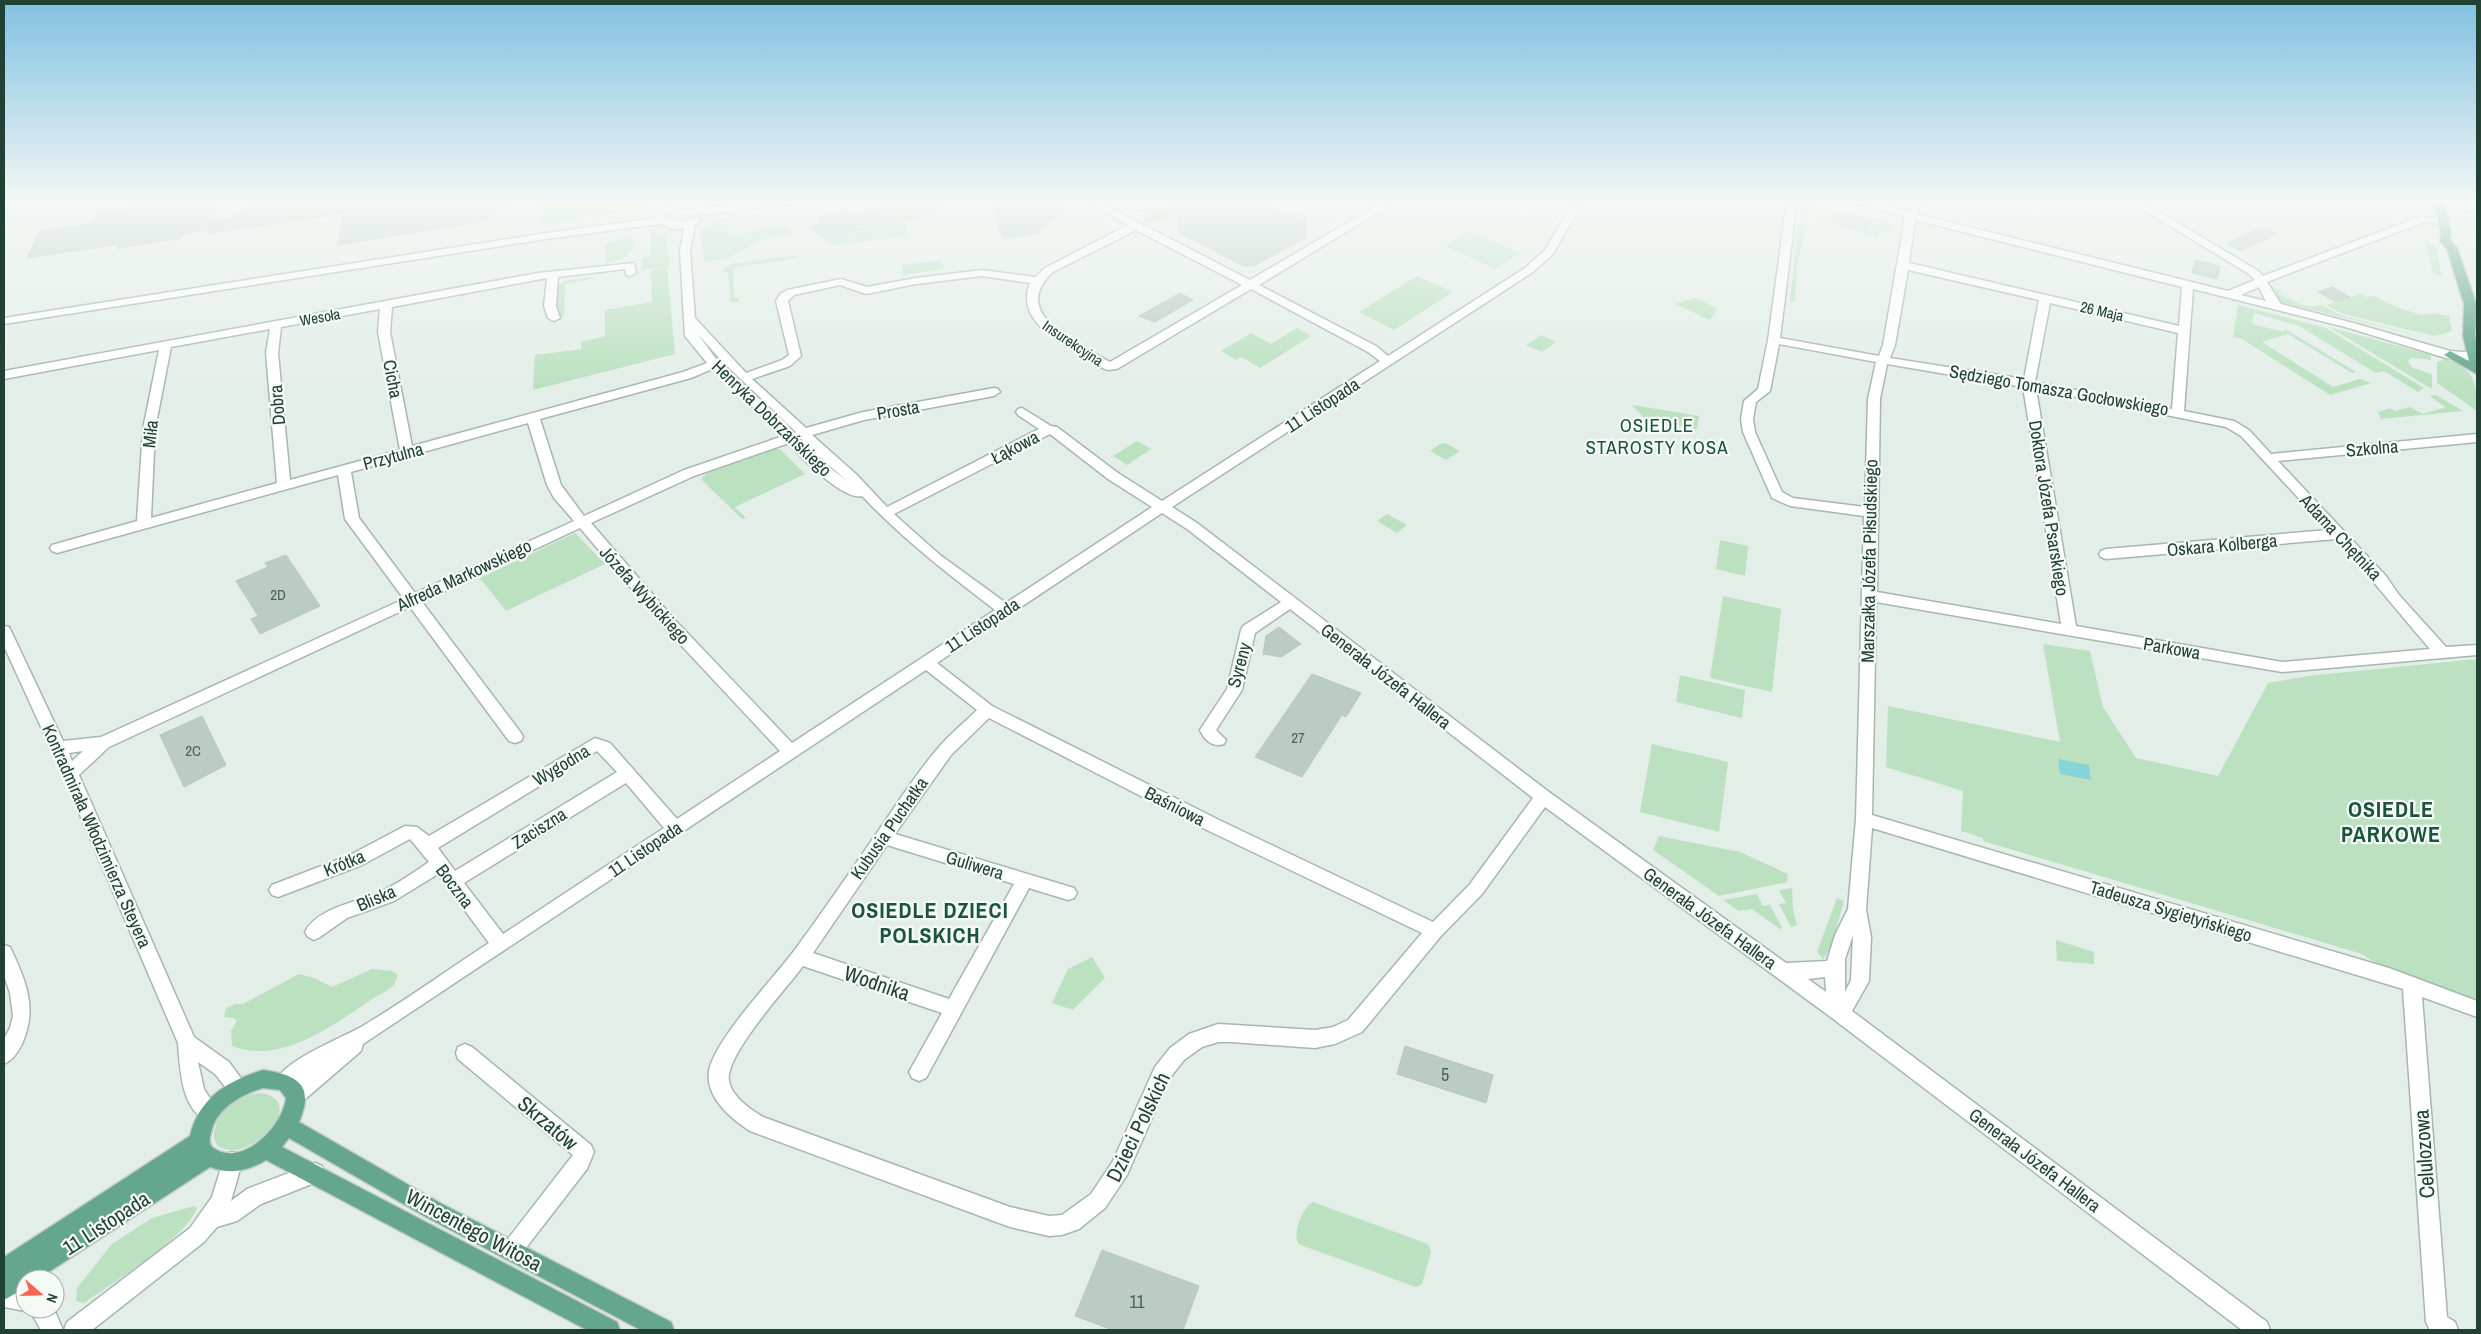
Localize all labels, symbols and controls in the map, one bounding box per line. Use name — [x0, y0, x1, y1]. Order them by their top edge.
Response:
street label: 26 Maja — [2078, 296, 2126, 326]
street label: Wesoła — [298, 303, 342, 331]
street label: Insurekcyjna — [1039, 315, 1108, 371]
street label: Henryka Dobrzańskiego — [706, 354, 838, 482]
street label: Cicha — [377, 358, 409, 400]
street label: Sędziego Tomasza Gocłowskiego — [1947, 358, 2171, 422]
street label: 11 Listopada — [1280, 372, 1364, 438]
street label: Dobra — [263, 384, 291, 426]
street label: Prosta — [875, 394, 921, 426]
district label: OSIEDLE STAROSTY KOSA — [1585, 412, 1729, 460]
street label: Miła — [136, 419, 164, 449]
street label: Doktora Józefa Psarskiego — [2023, 419, 2075, 597]
street label: Łąkowa — [987, 424, 1043, 470]
street label: Szkolna — [2345, 433, 2399, 463]
street label: Przytulna — [360, 436, 426, 476]
street label: Marszałka Józefa Piłsudskiego — [1855, 459, 1883, 663]
street label: Adama Chętnika — [2294, 488, 2388, 586]
street label: Oskara Kolberga — [2166, 528, 2278, 562]
street label: Alfreda Markowskiego — [392, 533, 535, 618]
street label: Józefa Wybickiego — [594, 540, 696, 650]
house number: 2D — [270, 584, 286, 605]
street label: 11 Listopada — [940, 592, 1024, 658]
street label: Generała Józefa Hallera — [1316, 617, 1456, 735]
street label: Parkowa — [2142, 631, 2202, 665]
street label: Syreny — [1221, 639, 1257, 690]
street label: Kontradmirała Włodzimierza Steyera — [36, 720, 158, 952]
house number: 27 — [1291, 727, 1305, 748]
street label: Wygodna — [528, 738, 594, 792]
house number: 2C — [185, 740, 201, 761]
street label: Kubusia Puchatka — [844, 772, 934, 884]
street label: Baśniowa — [1140, 780, 1210, 832]
district label: OSIEDLE PARKOWE — [2341, 794, 2441, 849]
street label: Zaciszna — [507, 802, 571, 854]
street label: 11 Listopada — [603, 815, 687, 883]
street label: Krótka — [320, 843, 368, 883]
street label: Guliwera — [943, 844, 1007, 886]
street label: Boczna — [430, 859, 480, 913]
street label: Generała Józefa Hallera — [1638, 861, 1782, 975]
street label: Tadeusza Sygietyńskiego — [2087, 874, 2255, 948]
street label: Bliska — [353, 879, 399, 917]
district label: OSIEDLE DZIECI POLSKICH — [851, 895, 1009, 950]
street label: Wodnika — [840, 958, 914, 1008]
house number: 5 — [1441, 1062, 1449, 1087]
street label: Dzieci Polskich — [1099, 1067, 1177, 1187]
street label: Skrzatów — [512, 1089, 585, 1157]
street label: Generała Józefa Hallera — [1964, 1102, 2106, 1218]
street label: Celulozowa — [2406, 1108, 2442, 1199]
street label: Wincentego Witosa — [401, 1182, 548, 1278]
street label: 11 Listopada — [57, 1184, 155, 1262]
north arrow — [15, 1269, 65, 1319]
house number: 11 — [1129, 1289, 1145, 1314]
text: N — [42, 1291, 62, 1305]

